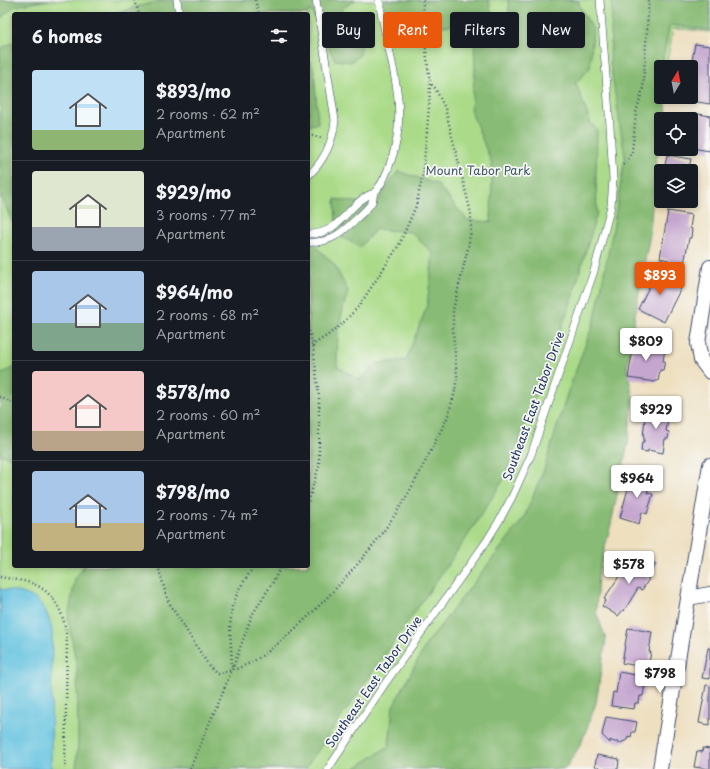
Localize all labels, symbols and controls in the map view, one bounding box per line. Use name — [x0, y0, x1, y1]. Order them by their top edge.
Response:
chip: Buy — [322, 12, 375, 48]
chip: Rent — [383, 12, 442, 48]
chip: Filters — [450, 12, 519, 48]
chip: New — [527, 12, 585, 48]
text: 6 homes — [32, 23, 102, 49]
icon: filters — [268, 25, 290, 47]
north arrow — [654, 60, 698, 104]
map controls — [654, 60, 698, 208]
text: $893/mo — [156, 78, 231, 104]
icon: home — [64, 86, 112, 134]
text: 2 rooms · 62 m² — [156, 104, 260, 123]
button: locate — [654, 112, 698, 156]
text: Apartment — [156, 123, 225, 142]
park label: Mount Tabor Park — [426, 161, 530, 179]
button: layers — [654, 164, 698, 208]
text: $929/mo — [156, 179, 231, 205]
icon: home — [64, 187, 112, 235]
text: 3 rooms · 77 m² — [156, 205, 257, 224]
text: Apartment — [156, 224, 225, 243]
pin: $893 — [636, 262, 684, 296]
text: $893 — [644, 265, 676, 284]
text: $964/mo — [156, 279, 233, 305]
icon: home — [64, 287, 112, 335]
text: 2 rooms · 68 m² — [156, 305, 259, 324]
text: Apartment — [156, 324, 225, 343]
street label: Southeast East Tabor Drive — [498, 328, 568, 483]
pin: $809 — [622, 328, 670, 362]
text: $809 — [629, 331, 663, 350]
text: $578/mo — [156, 379, 230, 405]
icon: home — [64, 387, 112, 435]
pin: $929 — [632, 396, 680, 430]
text: $929 — [640, 399, 672, 418]
text: 2 rooms · 60 m² — [156, 405, 261, 424]
text: Apartment — [156, 424, 225, 443]
pin: $964 — [613, 465, 661, 499]
text: $964 — [620, 468, 654, 487]
text: $798/mo — [156, 479, 230, 505]
icon: home — [64, 487, 112, 535]
text: 2 rooms · 74 m² — [156, 505, 258, 524]
text: Apartment — [156, 524, 225, 543]
pin: $578 — [605, 551, 653, 585]
text: $578 — [613, 554, 645, 573]
street label: Southeast East Tabor Drive — [321, 612, 426, 751]
pin: $798 — [636, 660, 684, 694]
text: $798 — [644, 663, 676, 682]

